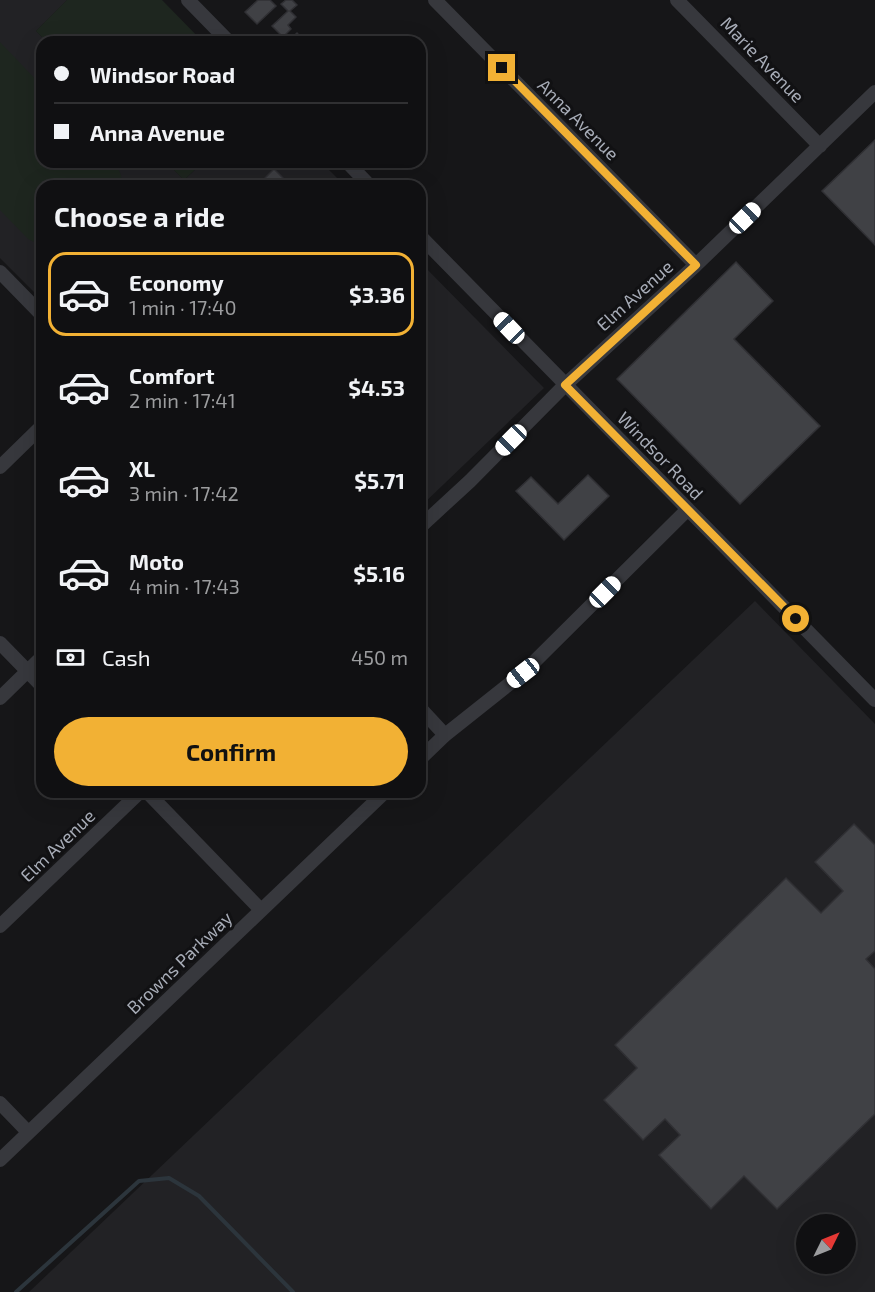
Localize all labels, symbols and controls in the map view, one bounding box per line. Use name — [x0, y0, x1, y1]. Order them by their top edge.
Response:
street label: Marie Avenue — [716, 12, 809, 107]
route end — [488, 54, 515, 81]
text: Windsor Road — [90, 61, 235, 87]
street label: Anna Avenue — [533, 74, 624, 165]
text: Anna Avenue — [90, 119, 225, 145]
car — [726, 199, 764, 237]
text: Choose a ride — [54, 200, 225, 232]
street label: Elm Avenue — [592, 255, 677, 335]
icon: car — [57, 267, 111, 321]
text: Economy — [129, 269, 224, 295]
text: $3.36 — [349, 281, 405, 307]
text: 1 min · 17:40 — [129, 295, 236, 319]
car — [490, 309, 528, 347]
icon: car — [57, 360, 111, 414]
text: Comfort — [129, 362, 214, 388]
text: $4.53 — [348, 374, 405, 400]
text: 2 min · 17:41 — [129, 388, 236, 412]
street label: Windsor Road — [613, 407, 708, 504]
car — [492, 421, 530, 459]
icon: car — [57, 453, 111, 507]
text: XL — [129, 455, 155, 481]
text: $5.71 — [354, 467, 405, 493]
text: 3 min · 17:42 — [129, 481, 239, 505]
icon: car — [57, 546, 111, 600]
text: Moto — [129, 548, 184, 574]
text: $5.16 — [353, 560, 405, 586]
car — [586, 573, 624, 611]
text: 4 min · 17:43 — [129, 574, 240, 598]
route start — [782, 605, 809, 632]
icon: cash — [54, 641, 87, 674]
text: Cash — [102, 644, 151, 670]
text: 450 m — [351, 645, 408, 669]
car — [503, 655, 543, 691]
button: Confirm — [54, 717, 408, 786]
street label: Elm Avenue — [15, 804, 99, 886]
street label: Browns Parkway — [122, 906, 237, 1018]
north arrow — [796, 1214, 856, 1274]
map controls — [796, 1214, 856, 1274]

